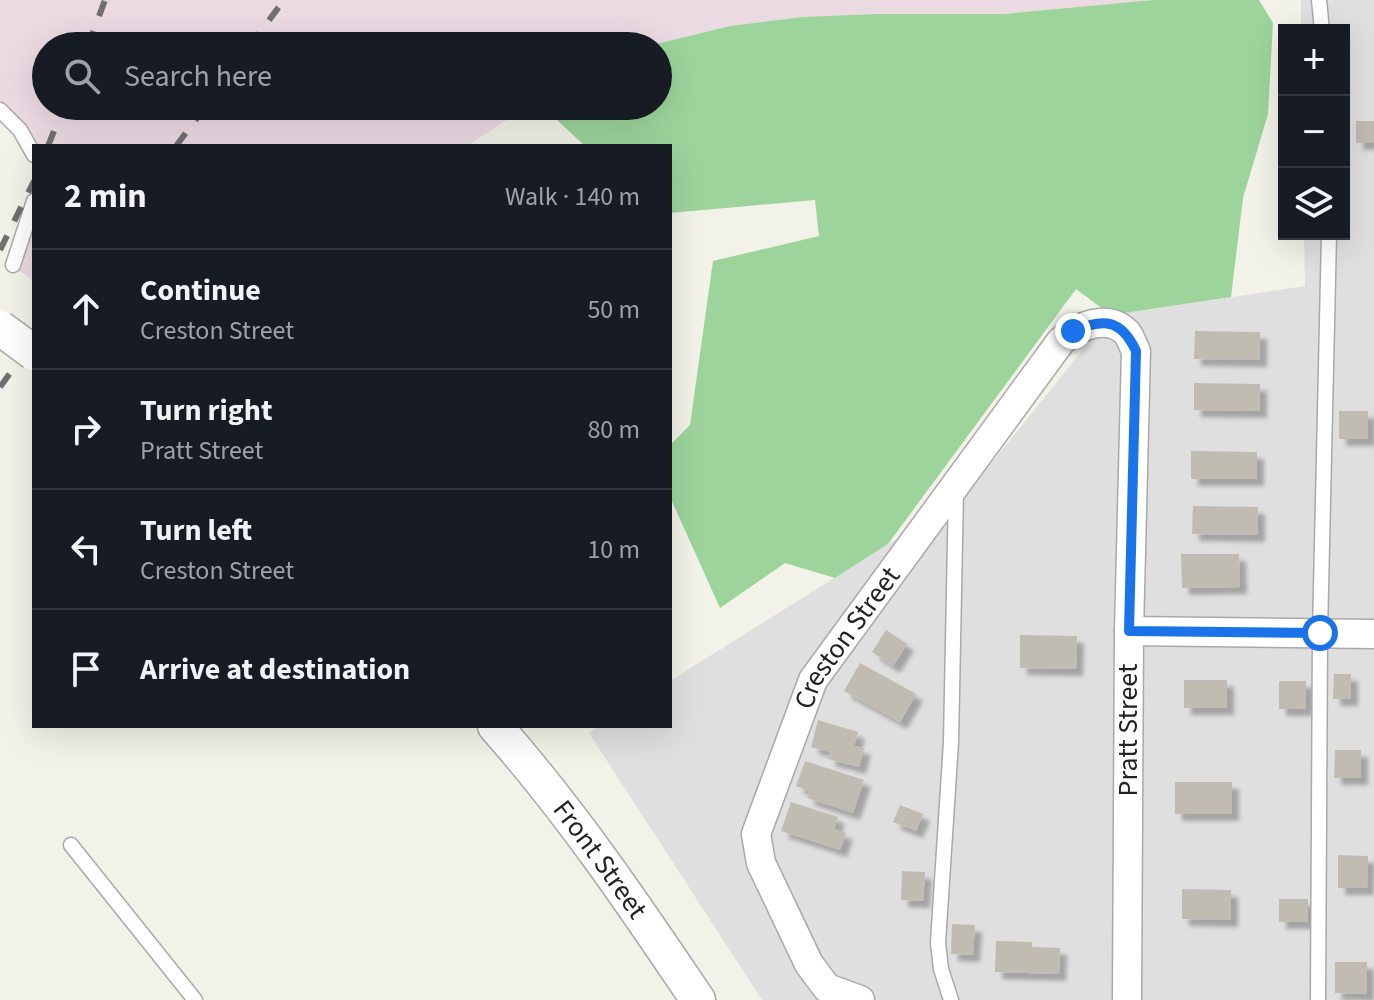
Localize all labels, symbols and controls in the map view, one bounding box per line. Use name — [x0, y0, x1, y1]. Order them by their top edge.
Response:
map controls — [1278, 24, 1350, 240]
button: + — [1278, 24, 1350, 96]
search box — [32, 32, 672, 120]
icon: search — [60, 54, 104, 98]
text: Search here — [124, 55, 272, 98]
button: − — [1278, 96, 1350, 168]
button: layers — [1278, 168, 1350, 240]
text: 2 min — [64, 172, 147, 221]
text: Walk · 140 m — [505, 178, 640, 215]
text: Continue — [140, 269, 261, 312]
icon: ahead — [64, 287, 108, 331]
text: 50 m — [587, 291, 640, 328]
text: Creston Street — [140, 312, 294, 349]
route end — [1055, 313, 1091, 349]
text: Turn right — [140, 389, 272, 432]
icon: right — [64, 407, 108, 451]
text: 80 m — [587, 411, 640, 448]
text: Pratt Street — [140, 432, 263, 469]
text: Turn left — [140, 509, 252, 552]
icon: left — [64, 527, 108, 571]
text: 10 m — [587, 531, 640, 568]
text: Creston Street — [140, 552, 294, 589]
street label: Creston Street — [784, 558, 910, 715]
route start — [1302, 615, 1338, 651]
icon: arrive — [64, 647, 108, 691]
text: Arrive at destination — [140, 648, 410, 691]
street label: Pratt Street — [1108, 663, 1148, 796]
street label: Front Street — [543, 791, 657, 927]

